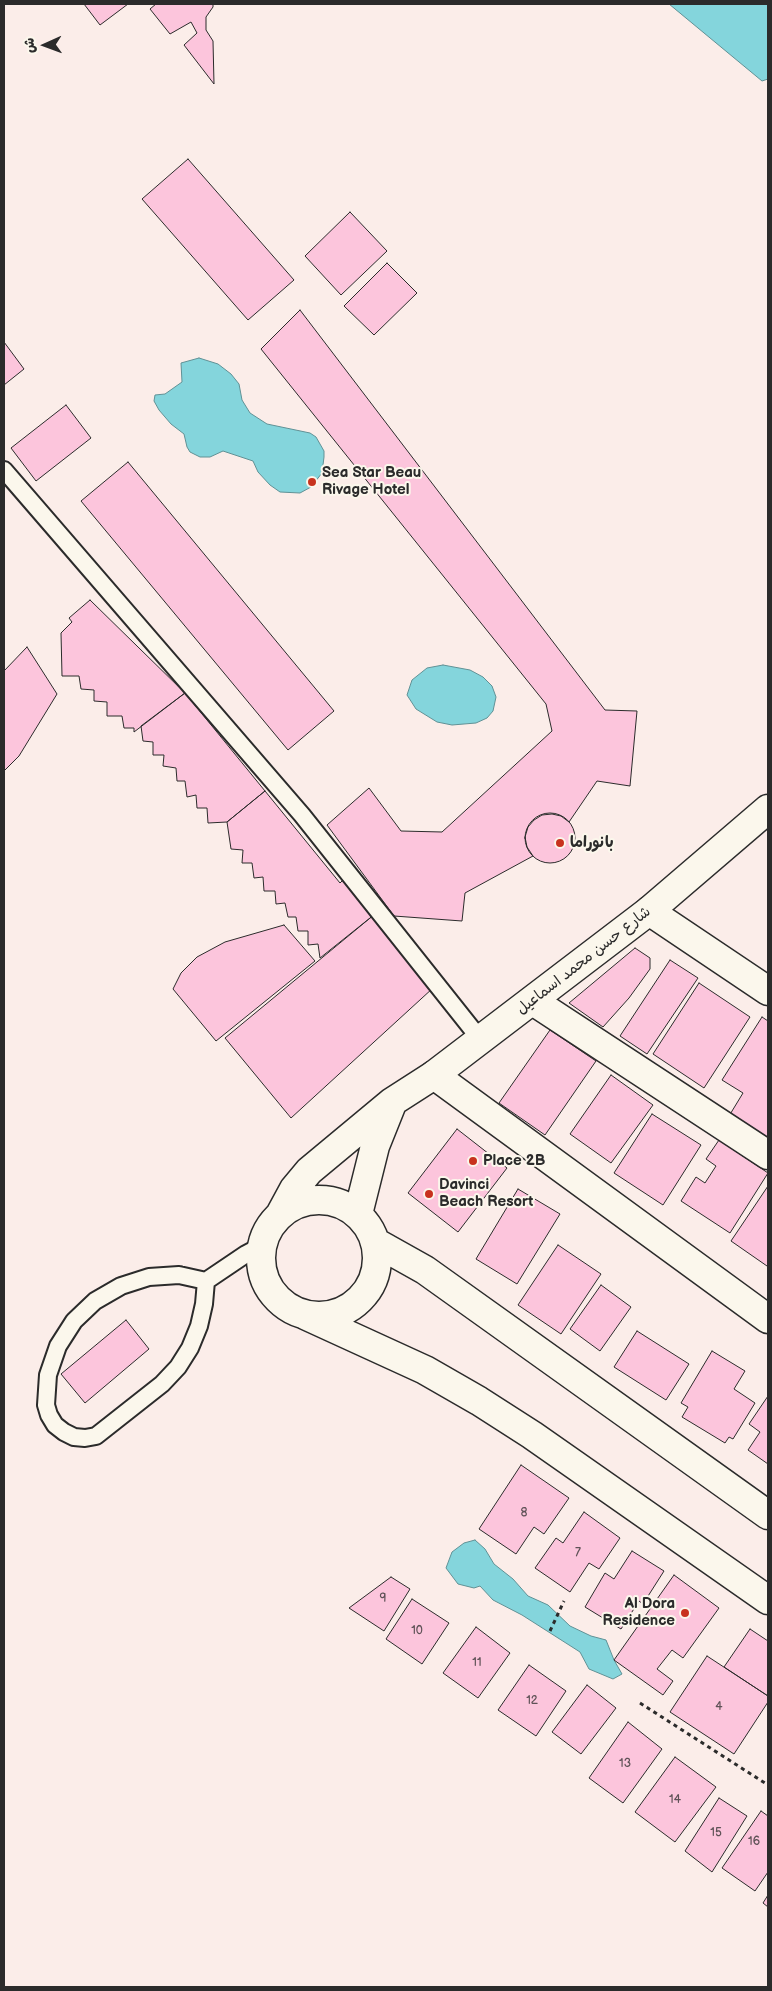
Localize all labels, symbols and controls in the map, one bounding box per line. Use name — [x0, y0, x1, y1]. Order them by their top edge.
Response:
north arrow — [20, 20, 70, 70]
text: ش — [21, 38, 38, 54]
place label: Sea Star Beau Rivage Hotel — [322, 464, 421, 499]
marker: Sea Star Beau Rivage Hotel — [306, 476, 318, 488]
place label: بانوراما — [570, 834, 614, 852]
marker: بانوراما — [554, 837, 566, 849]
street label: شارع حسن محمد اسماعيل — [513, 903, 655, 1019]
place label: Place 2B — [483, 1152, 545, 1170]
marker: Place 2B — [467, 1155, 479, 1167]
place label: Davinci Beach Resort — [439, 1176, 533, 1211]
marker: Davinci Beach Resort — [423, 1188, 435, 1200]
house number: 8 — [521, 1506, 527, 1520]
house number: 7 — [575, 1546, 581, 1560]
house number: 9 — [380, 1592, 386, 1606]
place label: Al Dora Residence — [602, 1595, 675, 1630]
marker: Al Dora Residence — [679, 1607, 691, 1619]
house number: 10 — [411, 1624, 423, 1638]
house number: 11 — [472, 1656, 482, 1670]
house number: 12 — [526, 1694, 538, 1708]
house number: 4 — [715, 1700, 723, 1714]
house number: 13 — [619, 1757, 631, 1771]
house number: 14 — [669, 1793, 681, 1807]
house number: 15 — [710, 1826, 722, 1840]
house number: 16 — [748, 1835, 760, 1849]

